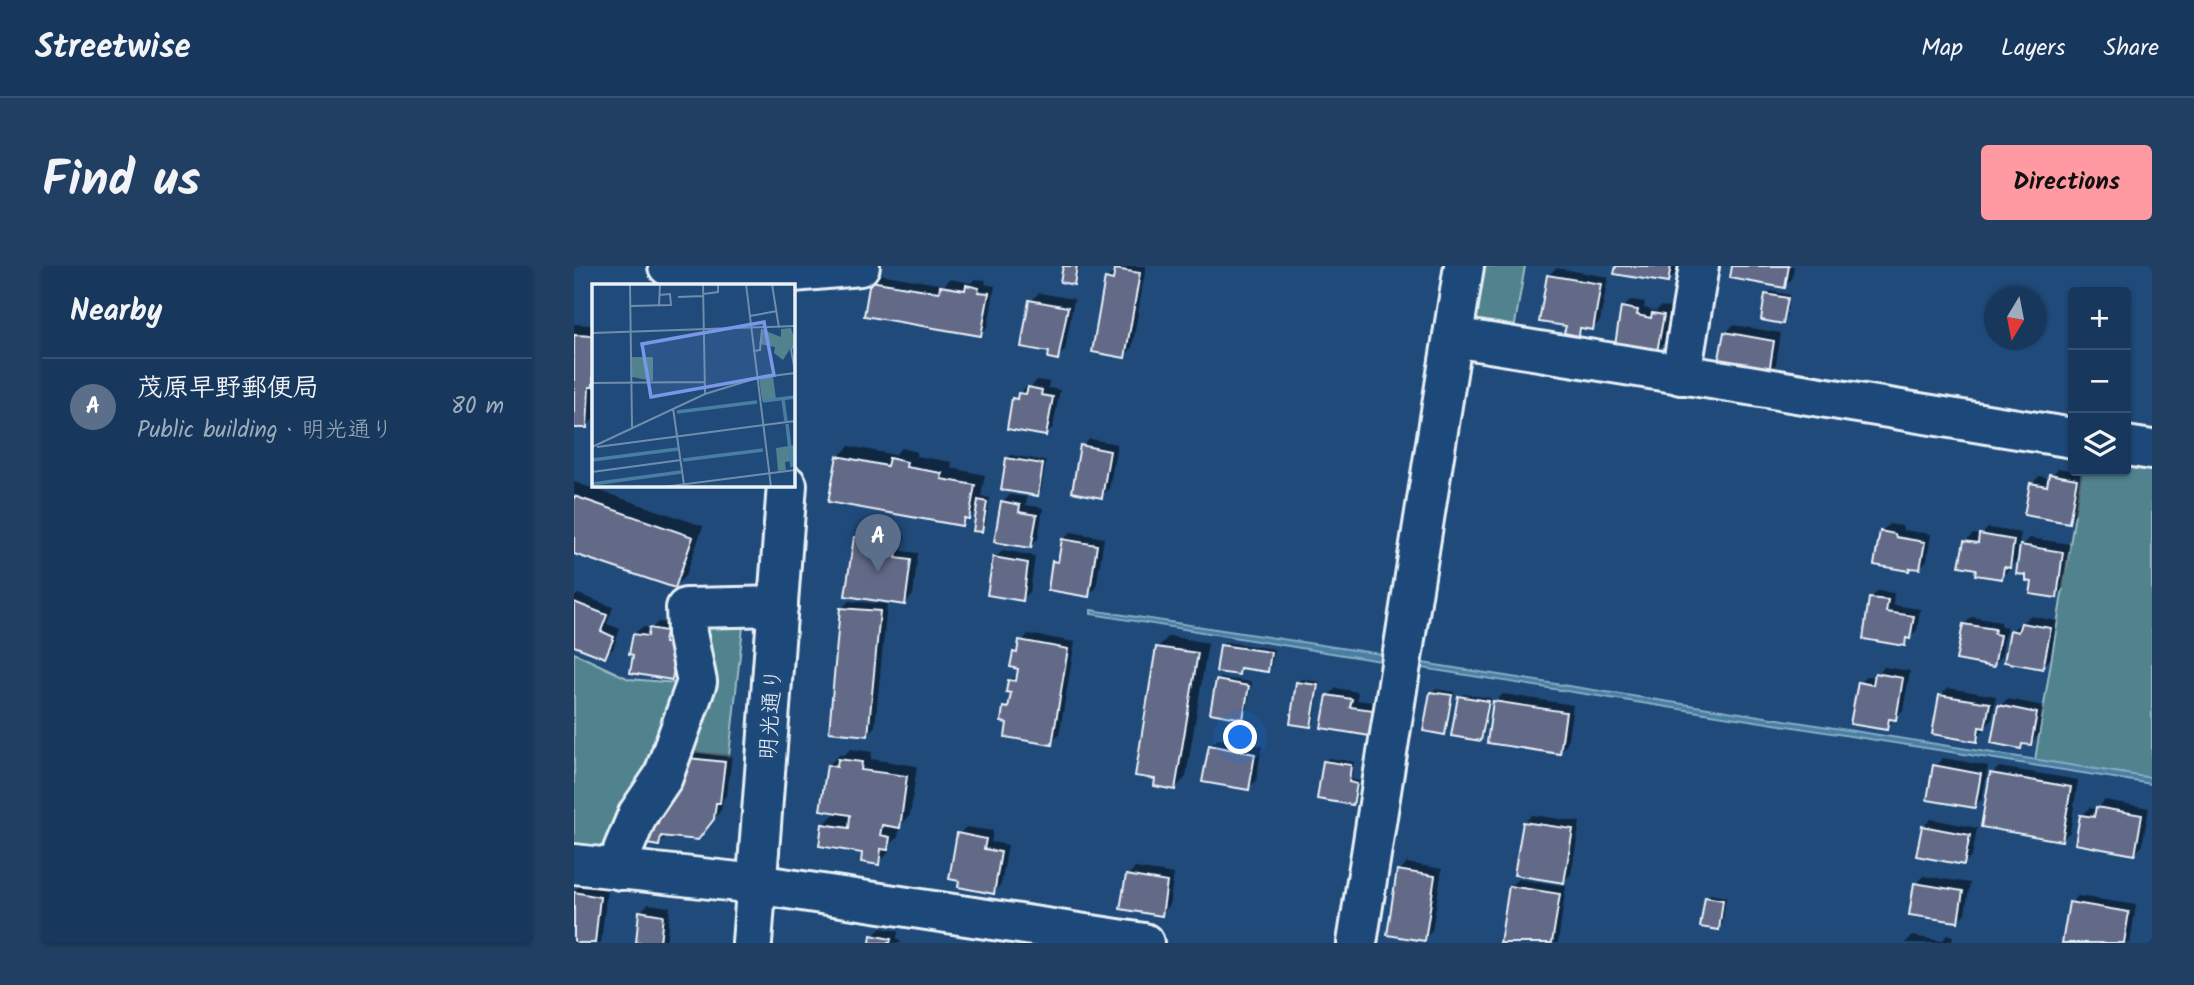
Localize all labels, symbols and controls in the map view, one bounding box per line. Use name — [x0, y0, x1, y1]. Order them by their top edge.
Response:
text: Streetwise — [35, 22, 191, 75]
text: Map — [1921, 29, 1963, 68]
text: Layers — [2001, 29, 2065, 68]
text: Share — [2103, 29, 2159, 68]
text: Find us — [42, 143, 200, 221]
button: Directions — [1981, 145, 2152, 220]
inset map — [592, 284, 794, 486]
north arrow — [1984, 287, 2047, 350]
map controls — [2068, 287, 2131, 476]
button: + — [2068, 287, 2131, 350]
text: Nearby — [70, 288, 162, 336]
button: − — [2068, 350, 2131, 413]
text: 茂原早野郵便局 — [137, 368, 319, 410]
text: A — [86, 389, 100, 425]
text: 80 m — [451, 389, 504, 425]
text: Public building · 明光通り — [137, 413, 393, 449]
button: layers — [2068, 413, 2131, 476]
pin: A — [855, 514, 901, 572]
street label: 明光通り — [751, 667, 793, 761]
your location — [1223, 720, 1257, 754]

